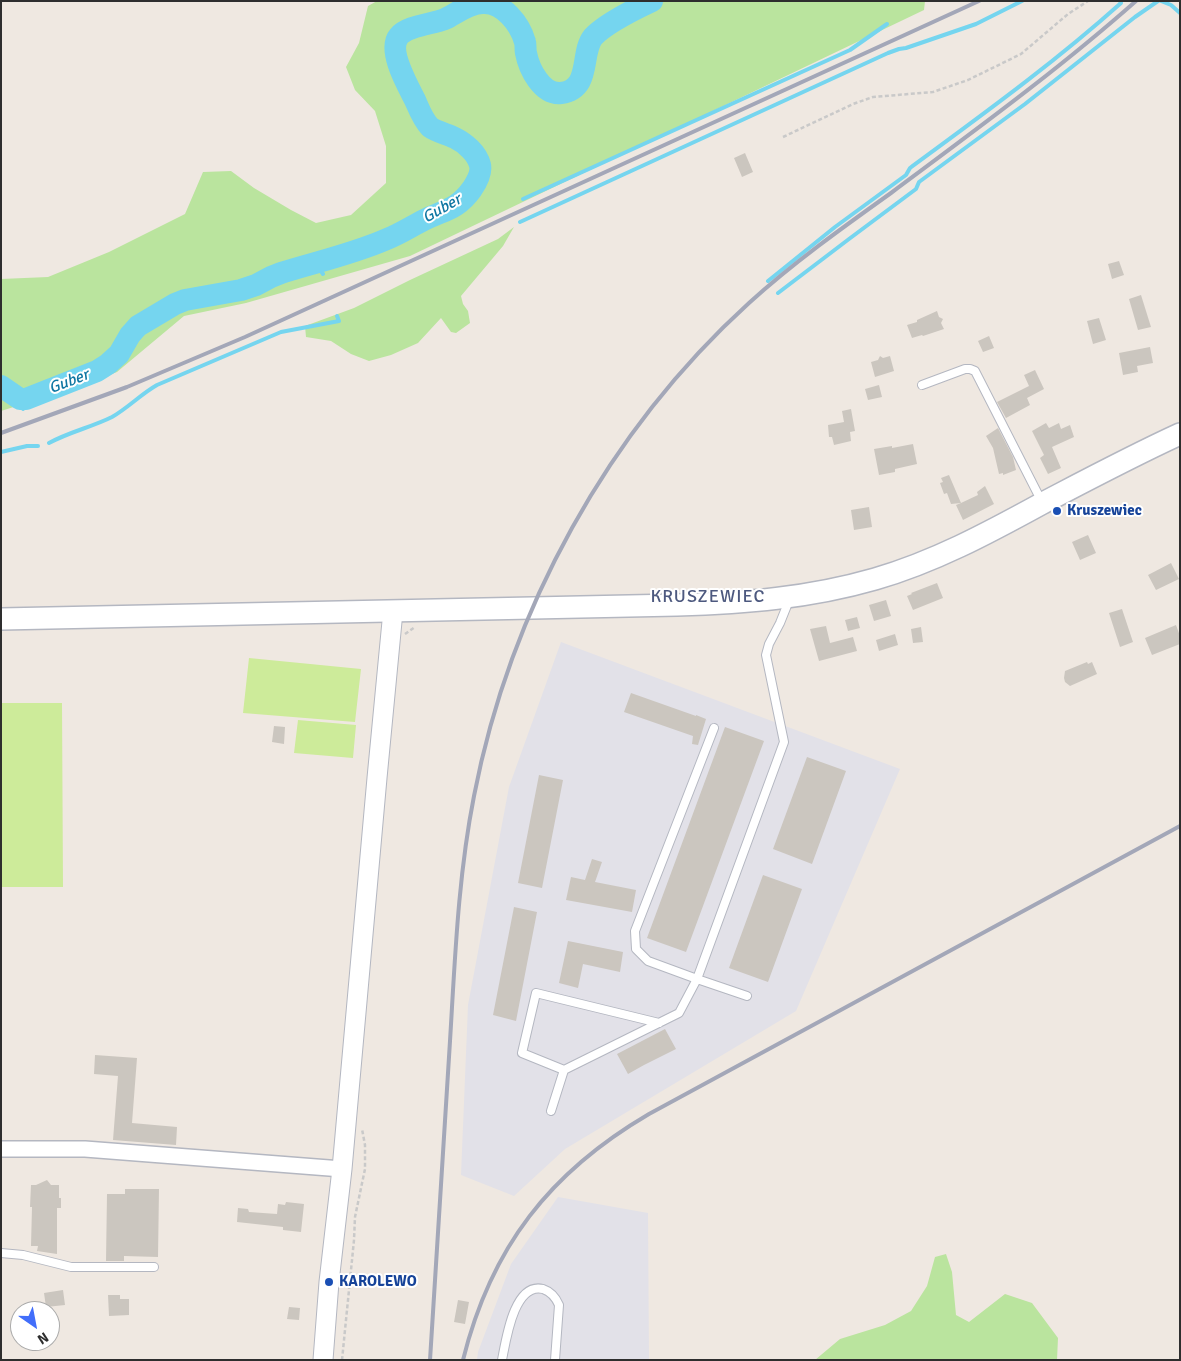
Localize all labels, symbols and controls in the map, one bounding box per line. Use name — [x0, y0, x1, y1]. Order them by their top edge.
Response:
water label: Guber — [419, 190, 465, 228]
water label: Guber — [46, 366, 92, 398]
place label: Kruszewiec — [1067, 502, 1142, 520]
marker: Kruszewiec — [1051, 505, 1063, 517]
district label: KRUSZEWIEC — [649, 586, 767, 608]
place label: KAROLEWO — [339, 1273, 417, 1291]
marker: KAROLEWO — [323, 1276, 335, 1288]
north arrow — [10, 1301, 60, 1351]
text: N — [34, 1328, 52, 1348]

